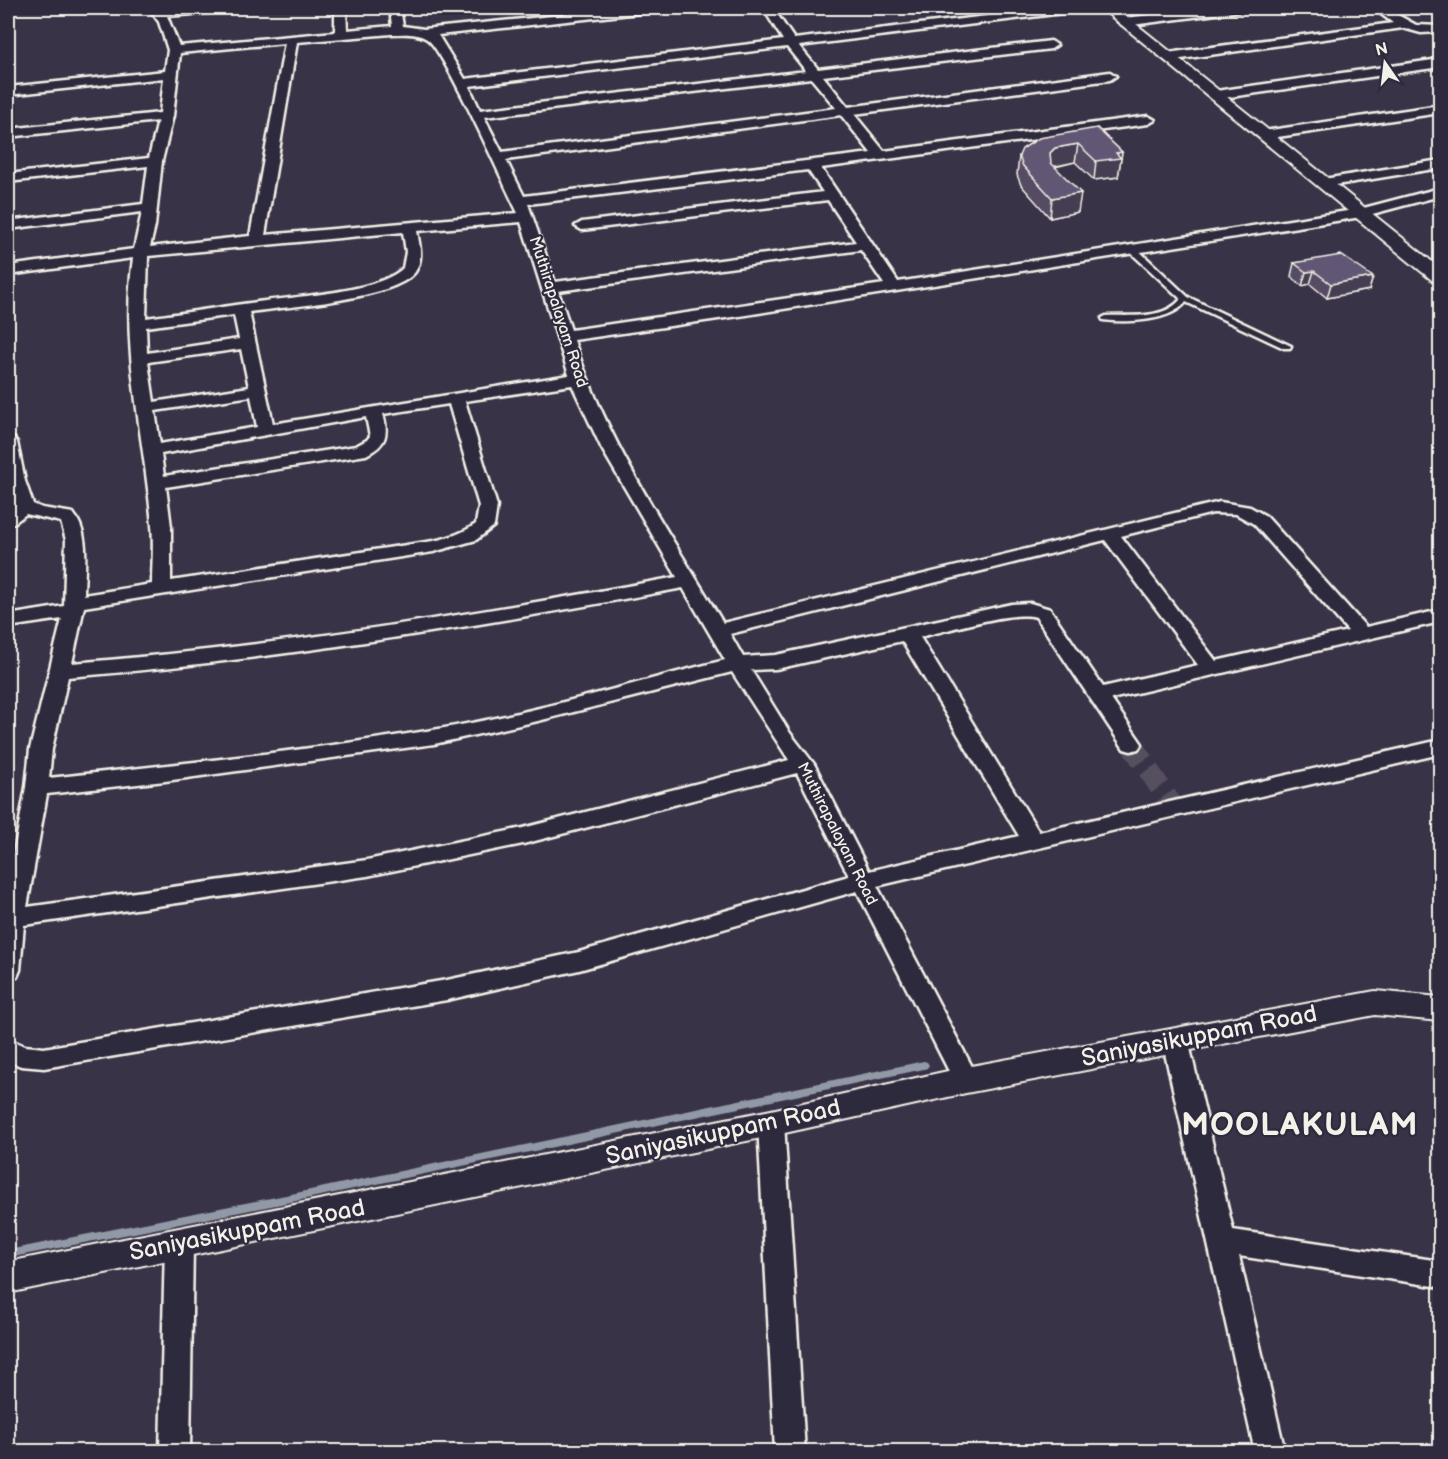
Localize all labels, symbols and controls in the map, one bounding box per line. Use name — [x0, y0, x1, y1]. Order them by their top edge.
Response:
north arrow — [1355, 33, 1415, 93]
text: N — [1374, 39, 1390, 61]
street label: Muthirapalayam Road — [525, 234, 591, 390]
street label: Muthirapalayam Road — [793, 759, 881, 909]
street label: Saniyasikuppam Road — [1079, 999, 1319, 1073]
street label: Saniyasikuppam Road — [603, 1093, 843, 1171]
district label: MOOLAKULAM — [1181, 1106, 1419, 1145]
street label: Saniyasikuppam Road — [127, 1193, 367, 1267]

